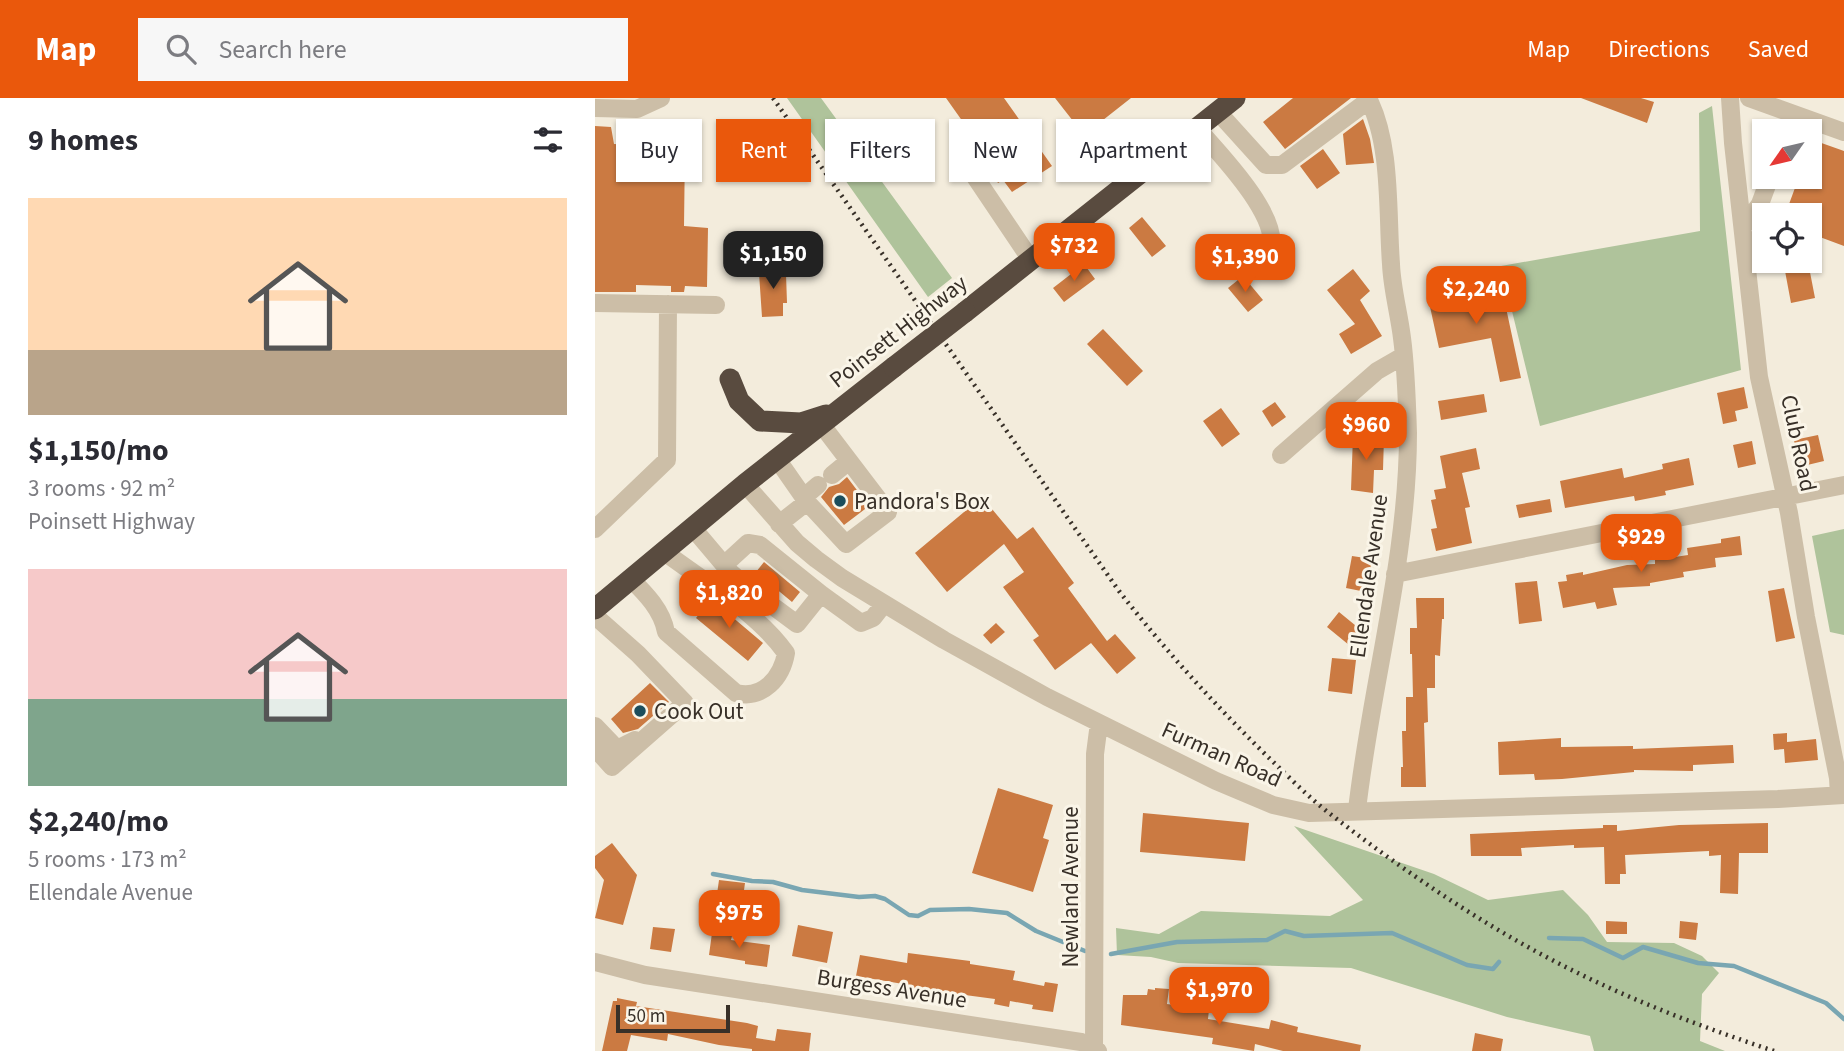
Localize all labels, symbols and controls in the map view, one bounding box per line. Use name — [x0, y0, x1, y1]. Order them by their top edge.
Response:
search box — [138, 18, 628, 81]
text: Map — [35, 26, 96, 73]
icon: search — [162, 30, 200, 68]
text: Search here — [218, 31, 347, 68]
text: Map — [1527, 32, 1570, 67]
text: Directions — [1608, 32, 1710, 67]
text: Saved — [1748, 32, 1809, 67]
text: 9 homes — [28, 119, 138, 162]
chip: Buy — [616, 119, 702, 182]
chip: Rent — [716, 119, 811, 182]
chip: Filters — [825, 119, 935, 182]
chip: New — [949, 119, 1042, 182]
chip: Apartment — [1056, 119, 1211, 182]
north arrow — [1752, 119, 1822, 189]
map controls — [1752, 119, 1822, 273]
icon: filters — [529, 121, 567, 159]
button: locate — [1752, 203, 1822, 273]
pin: $732 — [1033, 223, 1115, 283]
text: $732 — [1050, 229, 1098, 262]
pin: $1,150 — [716, 232, 830, 291]
pin: $1,390 — [1188, 234, 1302, 294]
text: $1,150 — [739, 237, 807, 270]
text: $1,390 — [1211, 240, 1279, 273]
icon: home — [235, 243, 361, 369]
pin: $2,240 — [1419, 266, 1533, 326]
street label: Poinsett Highway — [822, 267, 974, 396]
text: $2,240 — [1442, 272, 1510, 305]
street label: Club Road — [1772, 392, 1825, 495]
pin: $960 — [1325, 402, 1407, 462]
text: $960 — [1342, 408, 1390, 441]
text: $1,150/mo — [28, 429, 169, 472]
text: 3 rooms · 92 m² — [28, 472, 175, 505]
place label: Pandora's Box — [854, 485, 990, 518]
street label: Ellendale Avenue — [1341, 492, 1396, 660]
marker: Pandora's Box — [832, 493, 848, 509]
text: Poinsett Highway — [28, 505, 195, 538]
pin: $929 — [1600, 514, 1682, 574]
text: $929 — [1617, 520, 1665, 553]
pin: $1,820 — [672, 570, 786, 630]
text: $1,820 — [695, 576, 763, 609]
icon: home — [235, 614, 361, 740]
place label: Cook Out — [654, 695, 744, 728]
marker: Cook Out — [632, 703, 648, 719]
street label: Furman Road — [1156, 713, 1287, 796]
text: $2,240/mo — [28, 800, 169, 843]
street label: Newland Avenue — [1054, 806, 1087, 968]
text: 5 rooms · 173 m² — [28, 843, 187, 876]
text: Ellendale Avenue — [28, 876, 193, 909]
pin: $975 — [698, 890, 780, 950]
text: $975 — [715, 896, 763, 929]
street label: Burgess Avenue — [815, 960, 969, 1017]
pin: $1,970 — [1162, 968, 1276, 1027]
text: $1,970 — [1185, 973, 1253, 1006]
scale bar — [616, 1002, 730, 1034]
text: 50 m — [627, 1003, 665, 1030]

